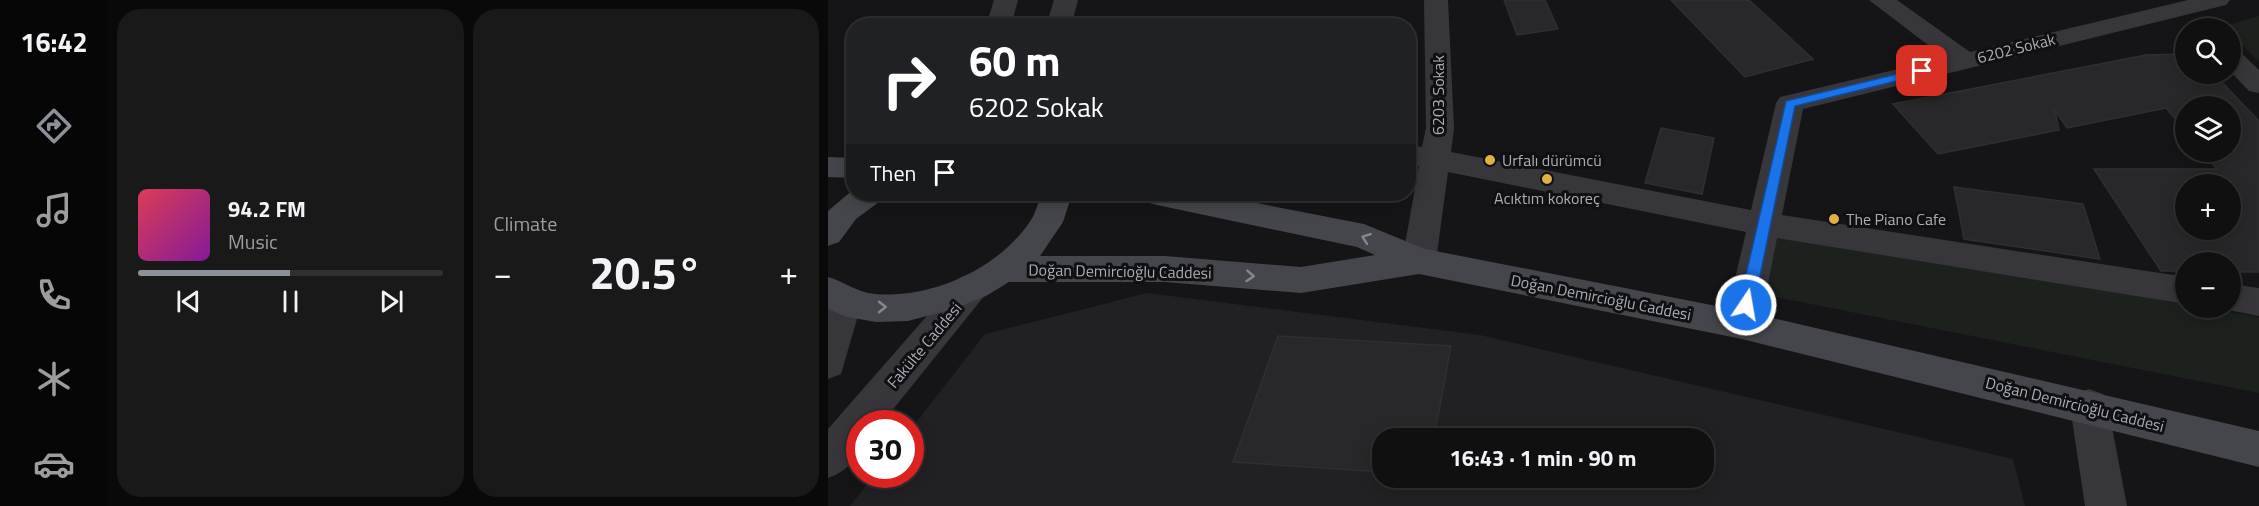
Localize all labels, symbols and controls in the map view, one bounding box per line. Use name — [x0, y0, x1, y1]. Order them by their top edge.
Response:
map controls — [2175, 18, 2241, 318]
button: search — [2175, 18, 2241, 84]
text: 16:42 — [20, 21, 88, 62]
street label: 6202 Sokak — [1974, 27, 2058, 69]
text: 60 m — [969, 28, 1061, 92]
icon: right — [870, 42, 948, 120]
pin — [1896, 45, 1947, 96]
icon: arrive — [1905, 54, 1938, 87]
street label: 6203 Sokak — [1426, 55, 1450, 135]
text: 6202 Sokak — [969, 86, 1104, 127]
button: layers — [2175, 96, 2241, 162]
icon: directions — [33, 105, 75, 147]
place label: Urfalı dürümcü — [1502, 148, 1602, 172]
marker: Urfalı dürümcü — [1483, 153, 1497, 167]
text: Then — [870, 156, 916, 190]
icon: arrive — [928, 156, 961, 189]
marker: Acıktım kokoreç — [1540, 172, 1554, 186]
button: + — [2175, 174, 2241, 240]
place label: Acıktım kokoreç — [1494, 186, 1600, 210]
icon: music — [33, 189, 75, 231]
text: 94.2 FM — [228, 192, 306, 226]
place label: The Piano Cafe — [1846, 207, 1946, 231]
text: Climate — [494, 208, 557, 239]
marker: The Piano Cafe — [1827, 212, 1841, 226]
text: Music — [228, 226, 278, 257]
one-way arrow — [1361, 233, 1371, 246]
text: 20.5° — [590, 238, 702, 306]
text: − — [494, 248, 512, 298]
text: + — [780, 248, 798, 298]
button: − — [2175, 252, 2241, 318]
street label: Doğan Demircioğlu Caddesi — [1028, 257, 1212, 285]
street label: Doğan Demircioğlu Caddesi — [1509, 268, 1693, 326]
one-way arrow — [1246, 269, 1255, 282]
position arrow — [1714, 273, 1778, 337]
icon: phone — [33, 274, 75, 316]
icon: previous — [172, 285, 205, 318]
icon: pause — [274, 285, 307, 318]
icon: next — [375, 285, 408, 318]
street label: Fakülte Caddesi — [881, 297, 967, 393]
one-way arrow — [877, 301, 886, 313]
icon: climate — [33, 358, 75, 400]
street label: Doğan Demircioğlu Caddesi — [1983, 370, 2167, 438]
speed limit sign: 30 — [846, 410, 924, 488]
text: 16:43 · 1 min · 90 m — [1450, 441, 1636, 475]
icon: car — [33, 443, 75, 485]

